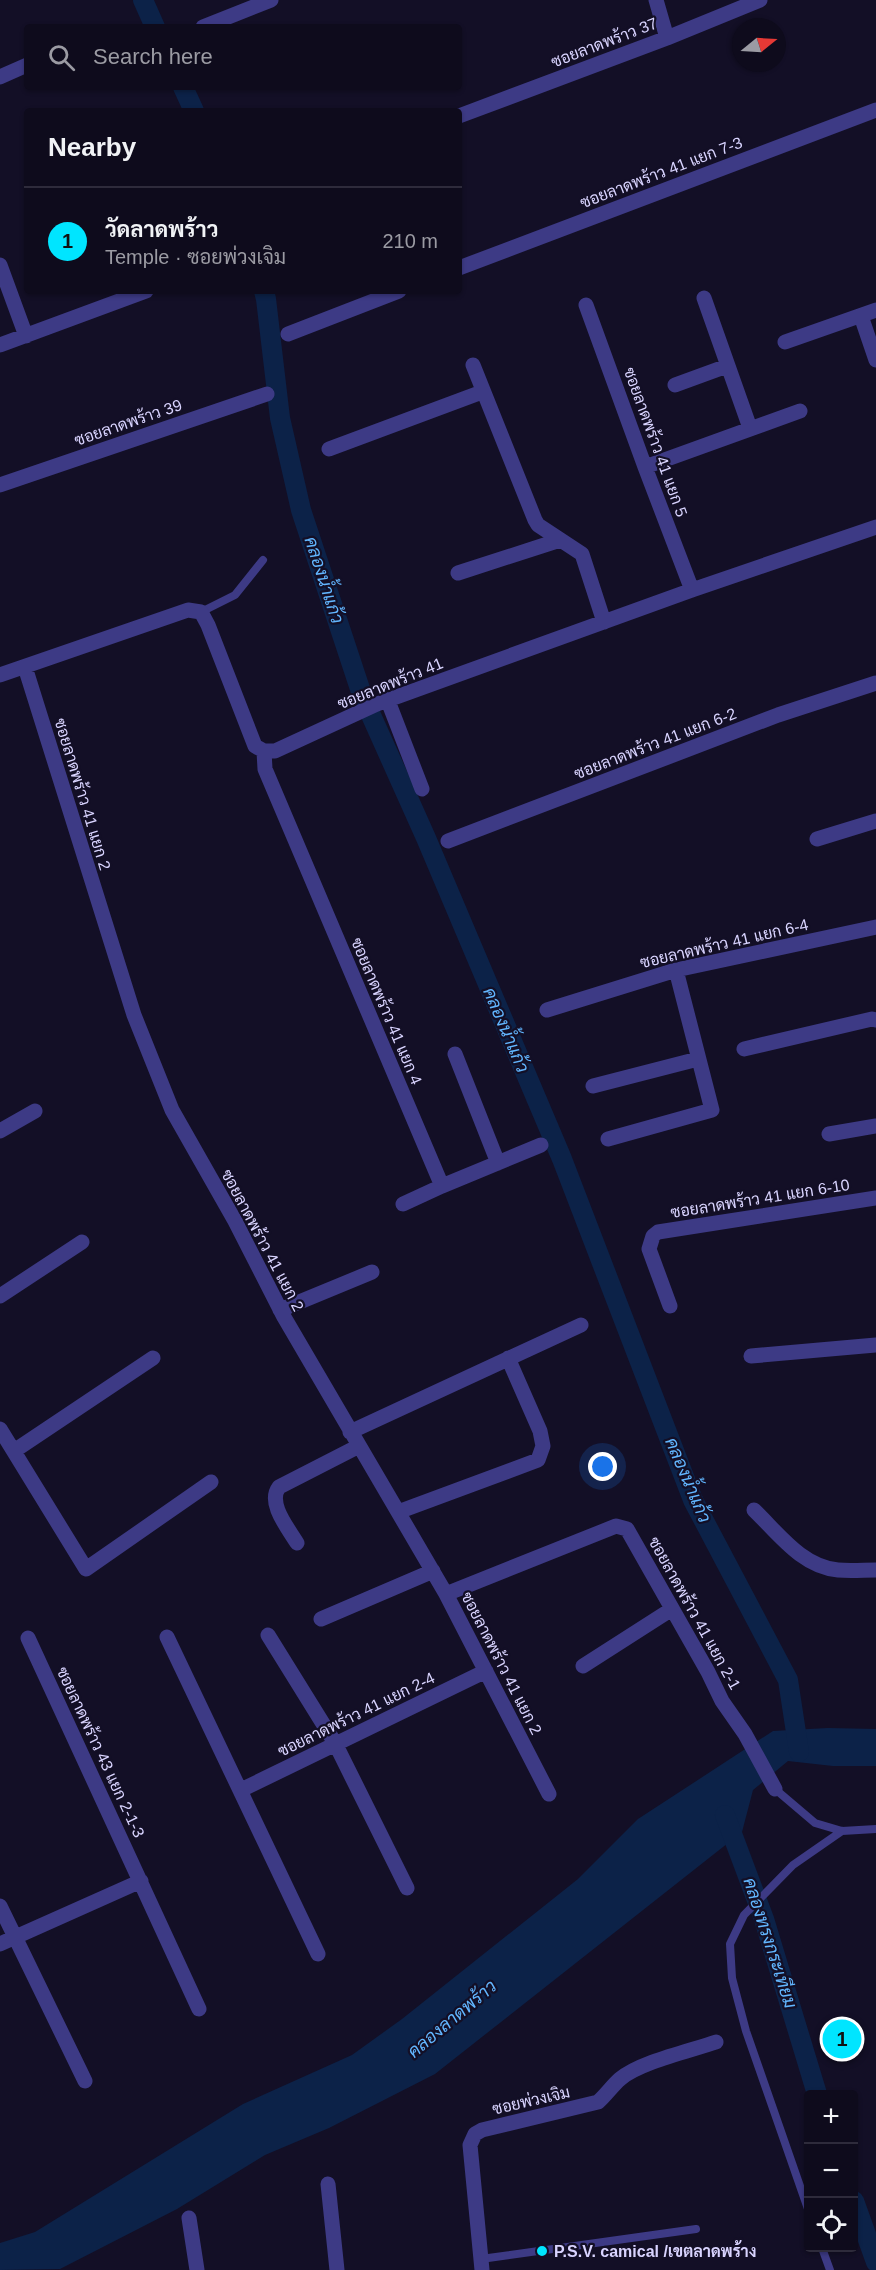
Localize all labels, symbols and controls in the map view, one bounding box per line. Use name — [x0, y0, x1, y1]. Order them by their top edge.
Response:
street label: ซอยลาดพร้าว 37 — [548, 12, 660, 71]
north arrow — [732, 18, 786, 72]
search box — [24, 24, 462, 90]
icon: search — [45, 41, 78, 74]
text: Search here — [93, 44, 213, 69]
text: Nearby — [48, 132, 136, 162]
street label: ซอยลาดพร้าว 41 แยก 7-3 — [577, 132, 745, 211]
text: วัดลาดพร้าว — [105, 217, 218, 242]
text: 1 — [62, 230, 73, 252]
text: 210 m — [382, 230, 438, 252]
text: Temple · ซอยพ่วงเจิม — [105, 246, 286, 268]
street label: ซอยลาดพร้าว 41 แยก 5 — [621, 364, 692, 519]
street label: ซอยลาดพร้าว 39 — [72, 394, 184, 449]
water label: คลองน้ำแก้ว — [301, 532, 353, 626]
street label: ซอยลาดพร้าว 41 — [334, 653, 446, 712]
street label: ซอยลาดพร้าว 41 แยก 6-2 — [571, 703, 739, 782]
street label: ซอยลาดพร้าว 41 แยก 2 — [51, 716, 116, 872]
street label: ซอยลาดพร้าว 41 แยก 6-4 — [638, 914, 810, 971]
street label: ซอยลาดพร้าว 41 แยก 4 — [348, 934, 427, 1087]
water label: คลองน้ำแก้ว — [479, 982, 538, 1075]
street label: ซอยลาดพร้าว 41 แยก 2 — [218, 1166, 309, 1314]
street label: ซอยลาดพร้าว 41 แยก 6-10 — [669, 1174, 851, 1221]
water label: คลองน้ำแก้ว — [661, 1432, 720, 1525]
your location — [588, 1452, 617, 1481]
street label: ซอยลาดพร้าว 41 แยก 2-1 — [645, 1533, 745, 1693]
street label: ซอยลาดพร้าว 41 แยก 2 — [458, 1588, 547, 1737]
street label: ซอยลาดพร้าว 43 แยก 2-1-3 — [53, 1663, 149, 1840]
street label: ซอยลาดพร้าว 41 แยก 2-4 — [274, 1667, 437, 1760]
water label: คลองทรงกระเทียม — [739, 1874, 803, 2011]
water label: คลองลาดพร้าว — [402, 1975, 500, 2062]
pin: 1 — [822, 2016, 862, 2062]
street label: ซอยพ่วงเจิม — [490, 2081, 572, 2118]
map controls — [804, 2090, 858, 2252]
button: + — [804, 2090, 858, 2144]
button: − — [804, 2144, 858, 2198]
button: locate — [804, 2198, 858, 2252]
place label: P.S.V. camical /เขตลาดพร้าง — [554, 2240, 757, 2260]
marker: P.S.V. camical /เขตลาดพร้าง — [535, 2244, 549, 2258]

